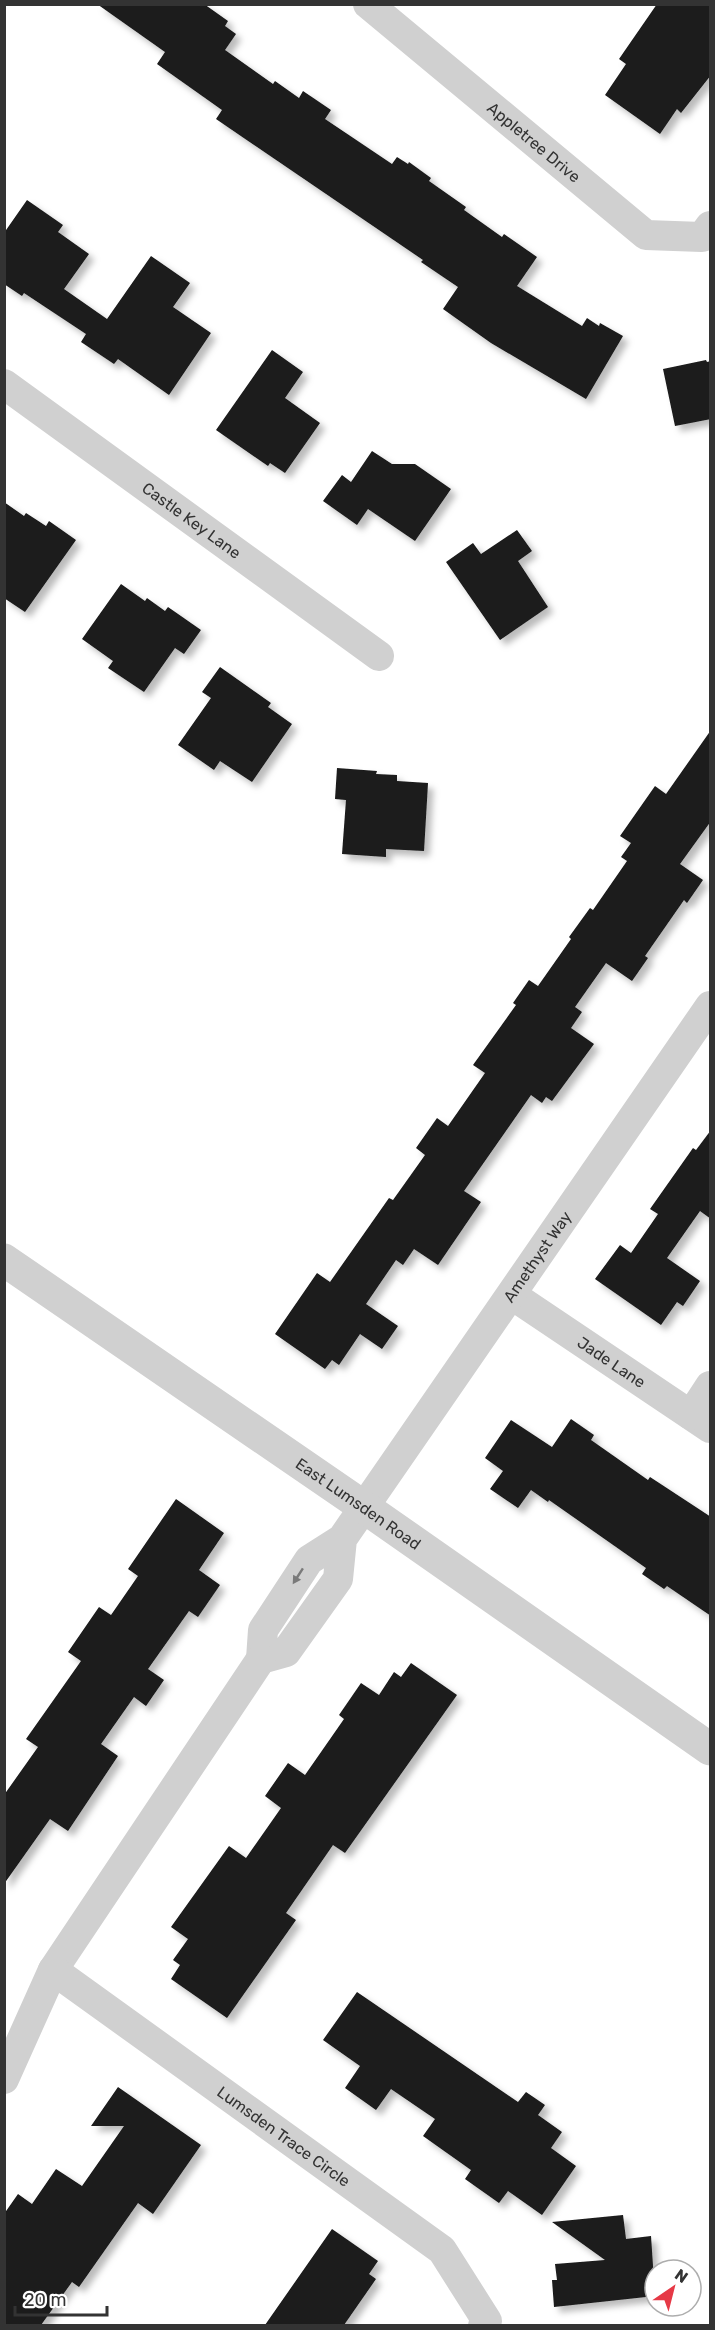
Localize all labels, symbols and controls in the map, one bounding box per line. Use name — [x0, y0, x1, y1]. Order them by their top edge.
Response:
street label: Appletree Drive — [483, 98, 584, 187]
street label: Castle Key Lane — [138, 478, 245, 563]
street label: Amethyst Way — [499, 1208, 576, 1306]
street label: Jade Lane — [574, 1333, 649, 1392]
street label: East Lumsden Road — [292, 1454, 424, 1554]
one-way arrow — [293, 1568, 304, 1584]
street label: Lumsden Trace Circle — [213, 2082, 354, 2191]
north arrow — [643, 2258, 703, 2318]
text: N — [671, 2265, 691, 2287]
scale bar — [15, 2279, 106, 2317]
text: 20 m — [24, 2289, 66, 2311]

